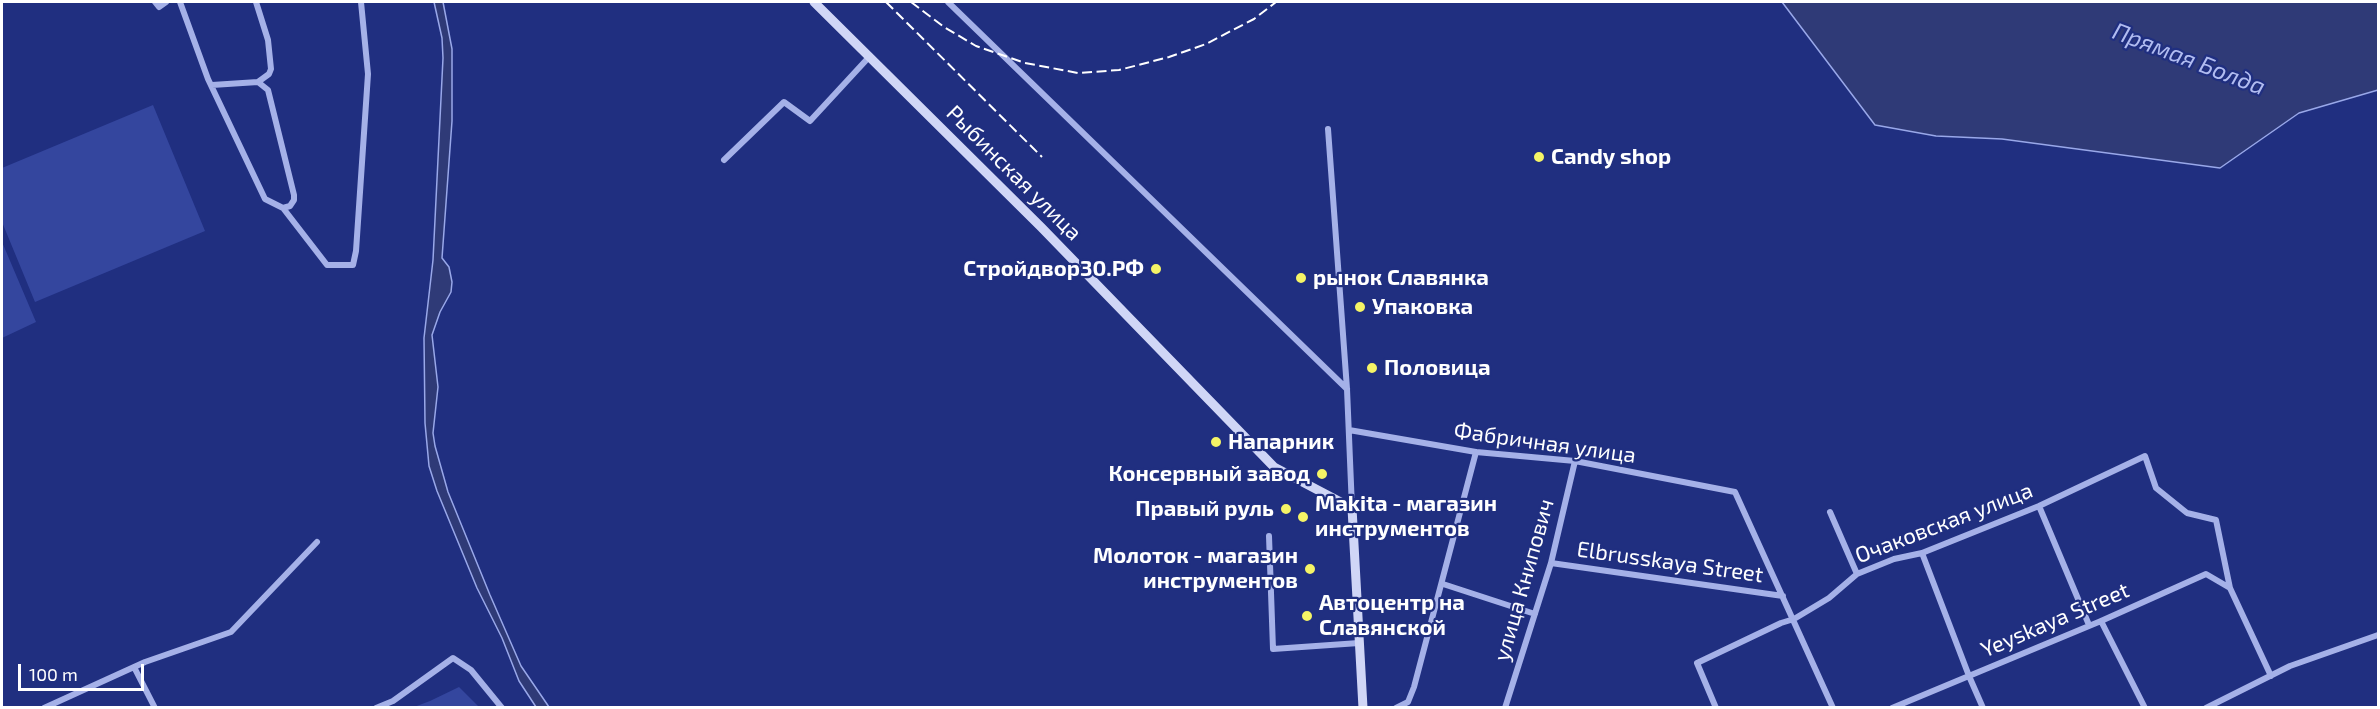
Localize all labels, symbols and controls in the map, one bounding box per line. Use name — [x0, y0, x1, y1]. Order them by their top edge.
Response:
water label: Прямая Болда — [2109, 17, 2269, 101]
street label: Рыбинская улица — [941, 100, 1087, 246]
place label: Candy shop — [1551, 144, 1671, 170]
marker: Candy shop — [1532, 150, 1546, 164]
place label: Стройдвор30.РФ — [963, 256, 1144, 282]
marker: Стройдвор30.РФ — [1149, 262, 1163, 276]
place label: рынок Славянка — [1313, 265, 1489, 291]
marker: рынок Славянка — [1294, 271, 1308, 285]
place label: Упаковка — [1372, 294, 1473, 320]
marker: Упаковка — [1353, 300, 1367, 314]
place label: Половица — [1384, 355, 1491, 381]
marker: Половица — [1365, 361, 1379, 375]
street label: Фабричная улица — [1452, 417, 1638, 469]
place label: Напарник — [1228, 429, 1334, 455]
marker: Напарник — [1209, 435, 1223, 449]
place label: Консервный завод — [1108, 461, 1310, 487]
marker: Консервный завод — [1315, 467, 1329, 481]
street label: Очаковская улица — [1851, 477, 2037, 569]
place label: Makita - магазин инструментов — [1315, 491, 1497, 542]
place label: Правый руль — [1135, 496, 1274, 522]
street label: улица Книпович — [1488, 496, 1560, 664]
marker: Правый руль — [1279, 502, 1293, 516]
marker: Makita - магазин инструментов — [1296, 510, 1310, 524]
street label: Elbrusskaya Street — [1575, 536, 1765, 588]
place label: Молоток - магазин инструментов — [1093, 543, 1298, 594]
marker: Молоток - магазин инструментов — [1303, 562, 1317, 576]
street label: Yeyskaya Street — [1977, 577, 2133, 663]
place label: Автоцентр на Славянской — [1319, 590, 1465, 642]
marker: Автоцентр на Славянской — [1300, 609, 1314, 623]
scale bar — [21, 652, 147, 690]
text: 100 m — [29, 663, 78, 685]

